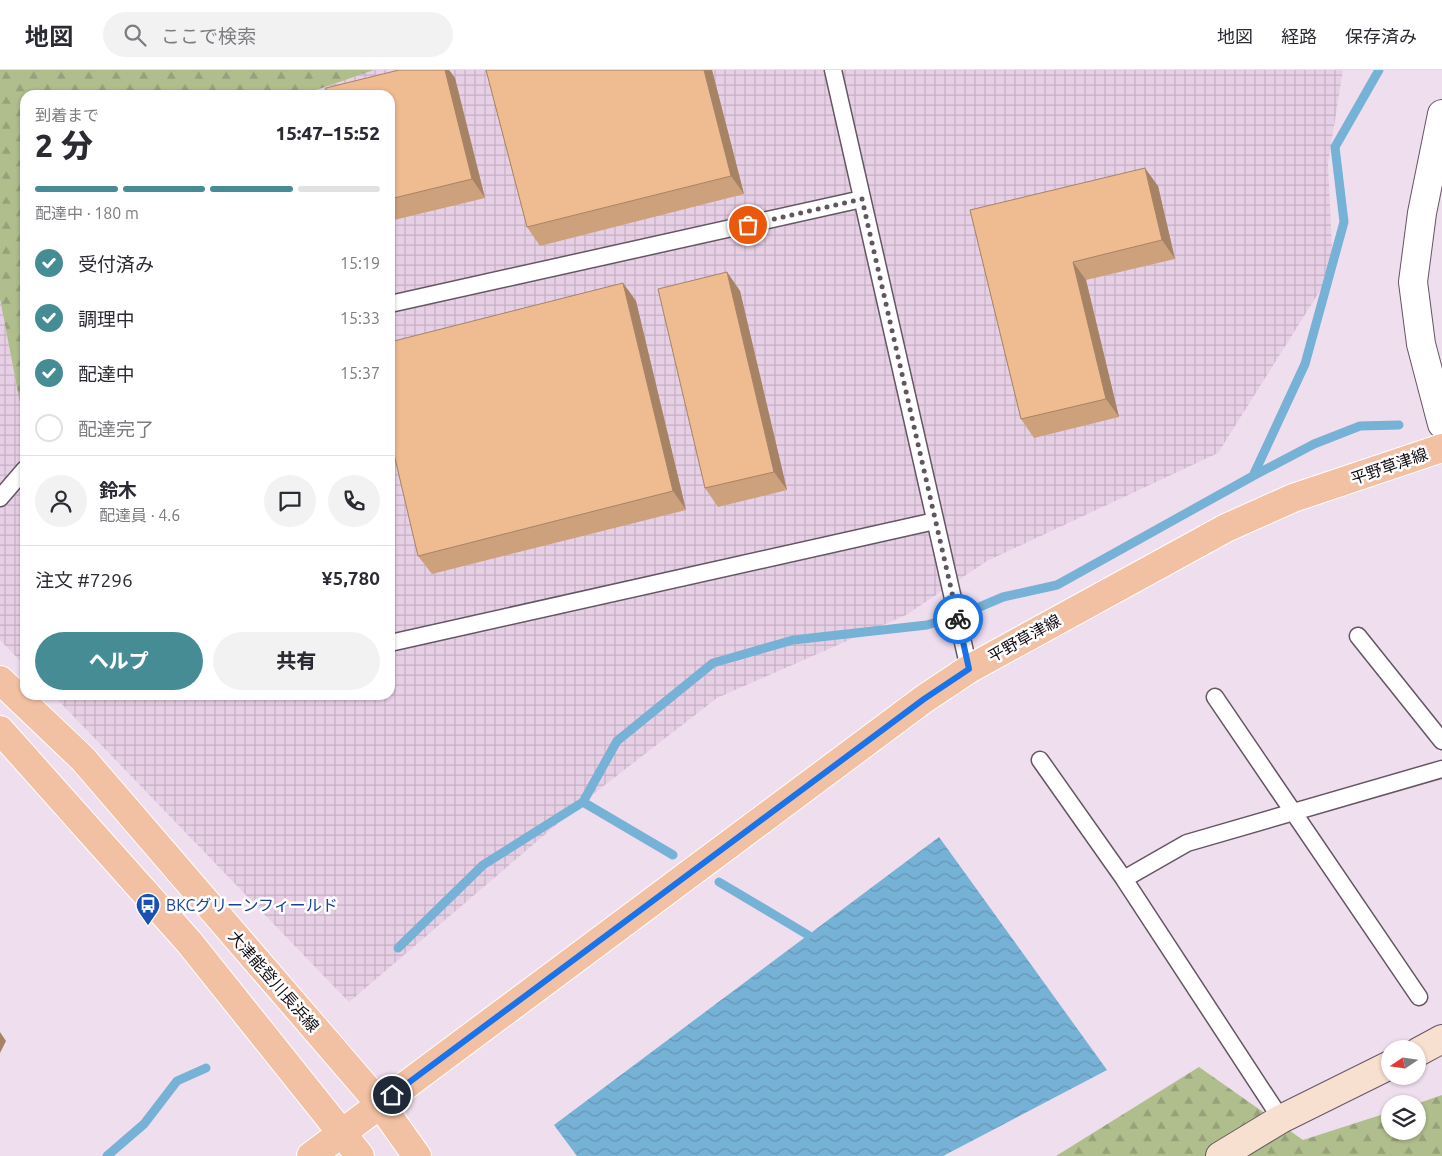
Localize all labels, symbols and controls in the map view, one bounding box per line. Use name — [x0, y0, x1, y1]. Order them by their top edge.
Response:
search box — [103, 12, 453, 57]
icon: search — [121, 21, 149, 49]
text: 地図 — [25, 23, 73, 50]
text: ここで検索 — [161, 25, 256, 47]
text: 地図 — [1217, 26, 1253, 46]
text: 経路 — [1281, 26, 1317, 46]
text: 保存済み — [1345, 26, 1417, 46]
text: 到着まで — [35, 106, 99, 124]
text: 15:47–15:52 — [275, 122, 380, 144]
text: 2 分 — [35, 127, 93, 163]
text: 配達中 · 180 m — [35, 204, 139, 222]
pin — [727, 204, 769, 246]
icon: bag — [734, 211, 762, 239]
icon: check — [35, 249, 63, 277]
text: 受付済み — [78, 253, 154, 275]
text: 15:19 — [340, 254, 380, 272]
icon: check — [35, 304, 63, 332]
text: 調理中 — [78, 308, 135, 330]
text: 15:33 — [340, 309, 380, 327]
icon: check — [35, 359, 63, 387]
text: 配達中 — [78, 363, 135, 385]
text: 15:37 — [340, 364, 380, 382]
text: 配達完了 — [78, 418, 154, 440]
street label: 平野草津線 — [1348, 444, 1430, 488]
button: person — [35, 475, 87, 527]
button: chat — [264, 475, 316, 527]
button: phone — [328, 475, 380, 527]
text: 鈴木 — [99, 479, 137, 501]
text: 配達員 · 4.6 — [99, 506, 180, 524]
text: ¥5,780 — [322, 567, 380, 589]
text: 注文 #7296 — [35, 569, 133, 591]
courier — [933, 594, 983, 644]
icon: bike — [944, 605, 972, 633]
street label: 平野草津線 — [985, 611, 1063, 665]
button: ヘルプ — [35, 632, 203, 690]
button: 共有 — [213, 632, 380, 690]
bus stop icon: BKCグリーンフィールド — [135, 892, 161, 926]
place label: BKCグリーンフィールド — [166, 896, 338, 914]
street label: 大津能登川長浜線 — [225, 927, 323, 1035]
north arrow — [1381, 1040, 1426, 1085]
map controls — [1381, 1040, 1426, 1140]
pin — [371, 1074, 413, 1116]
icon: home — [378, 1081, 406, 1109]
button: layers — [1381, 1095, 1426, 1140]

